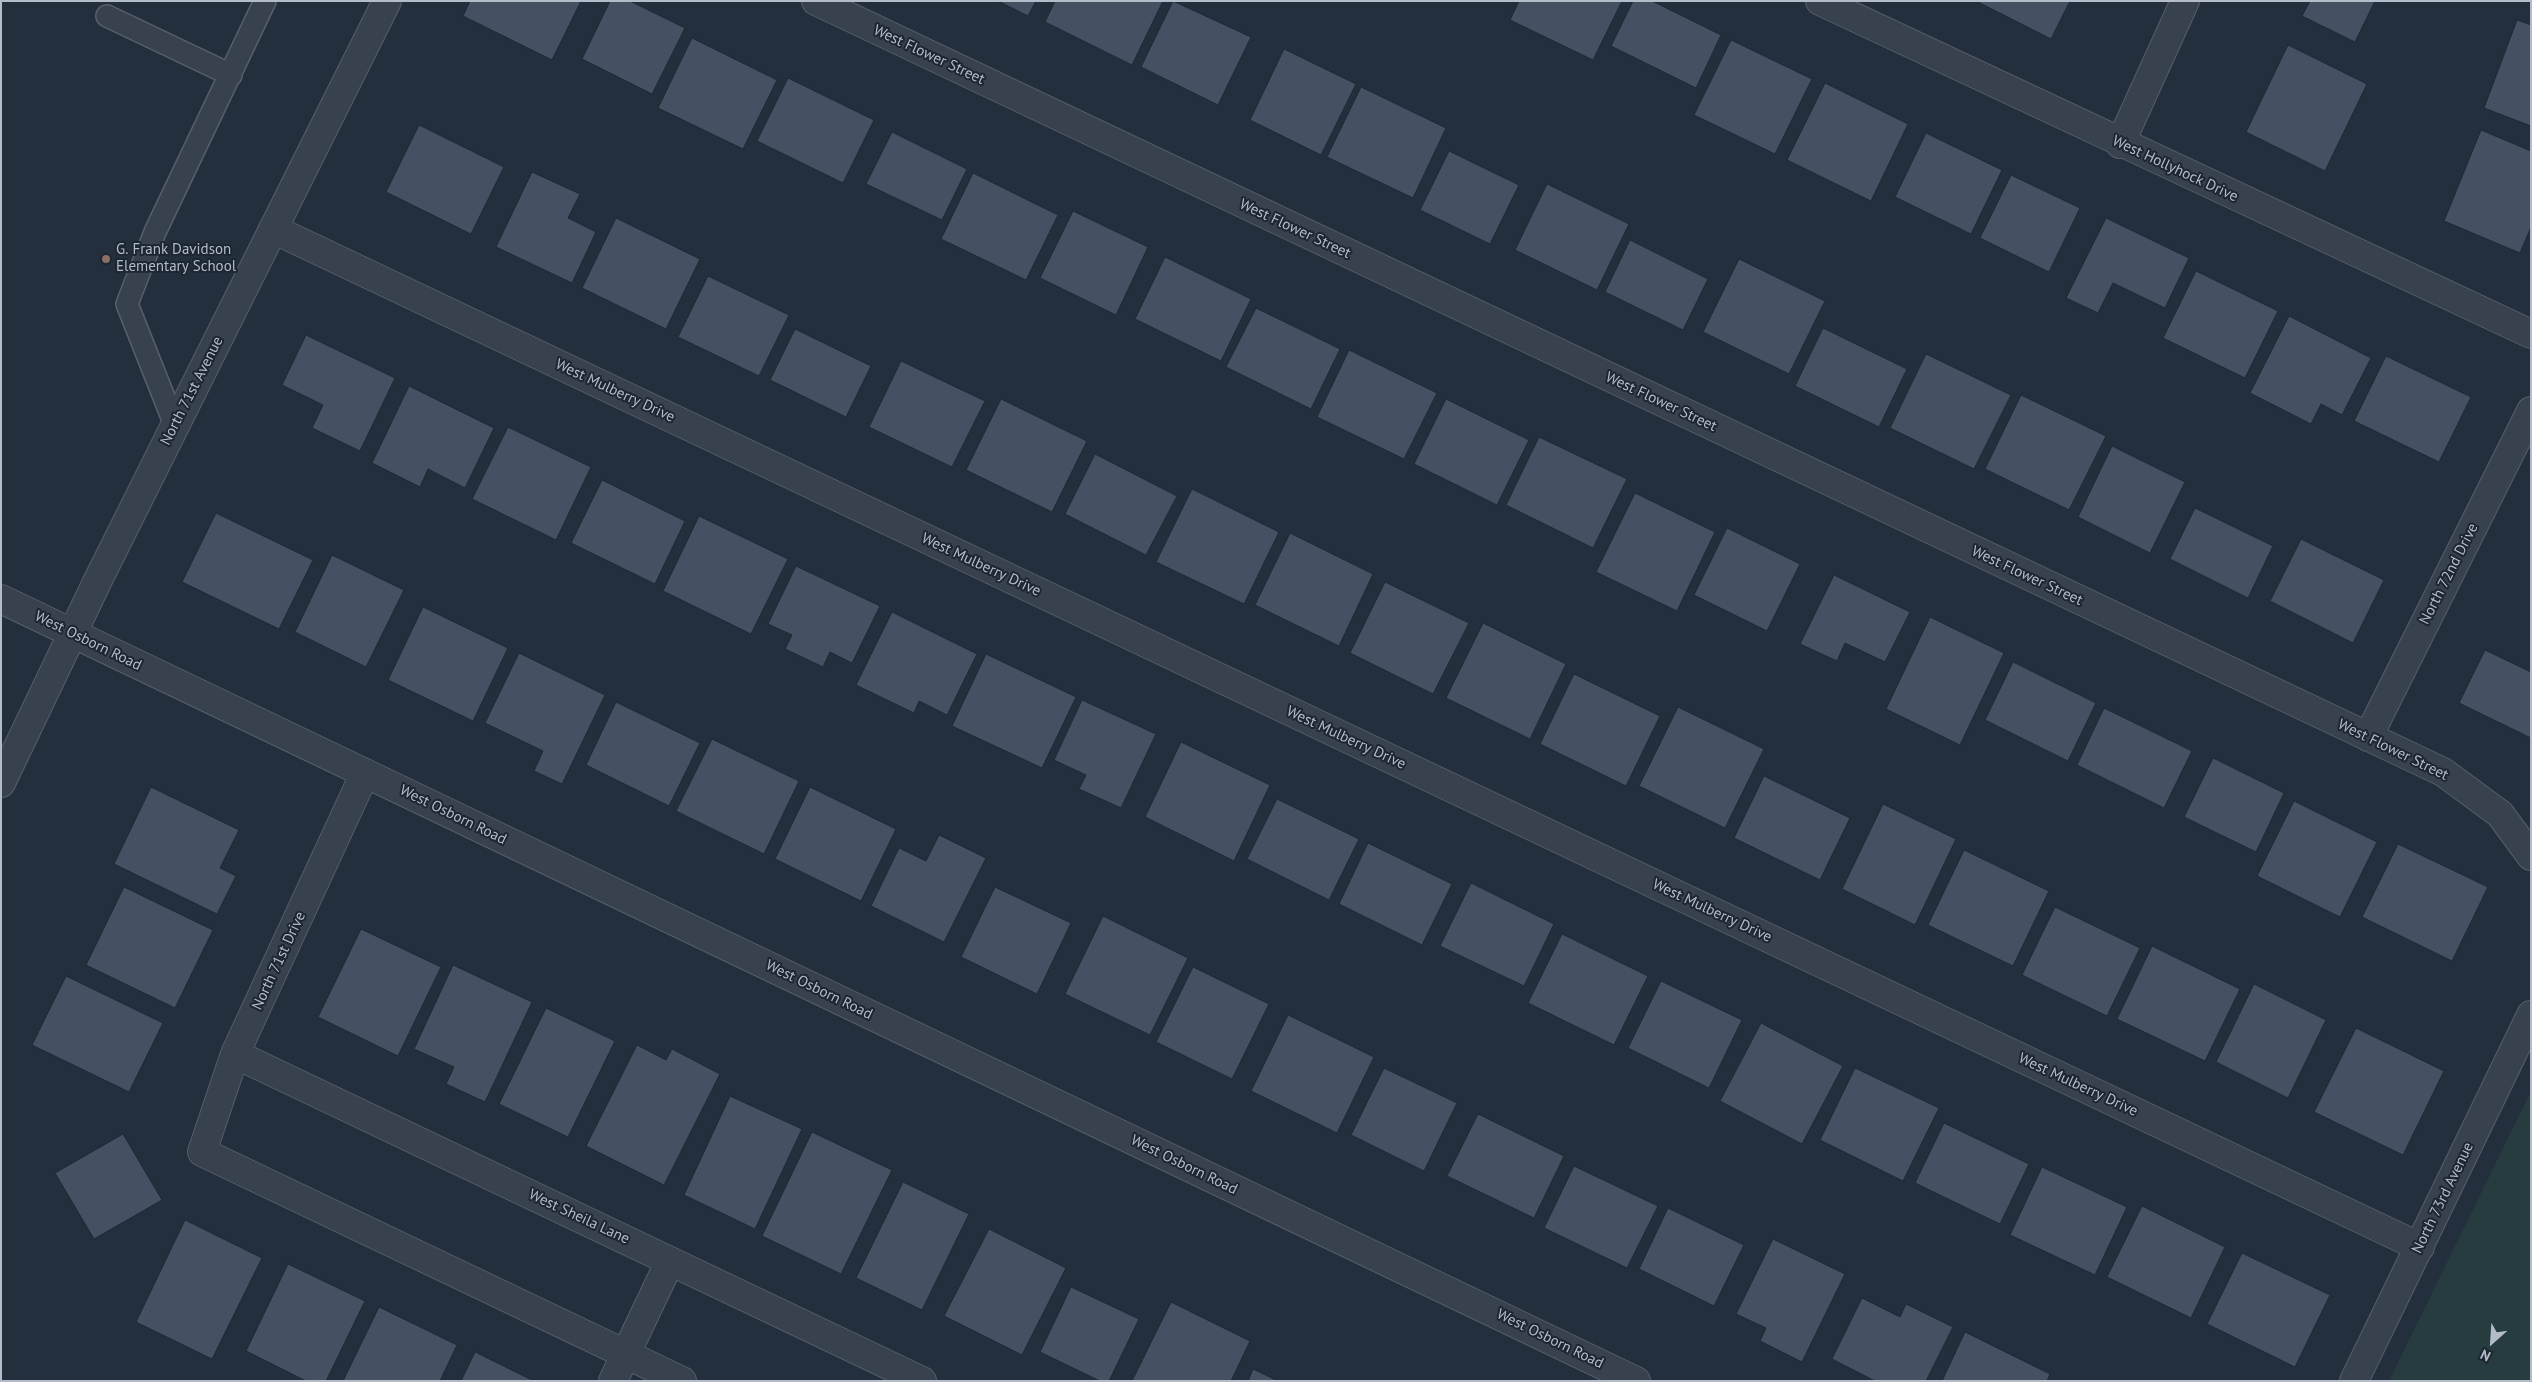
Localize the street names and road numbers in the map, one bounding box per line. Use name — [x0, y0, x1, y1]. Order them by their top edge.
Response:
street label: West Flower Street — [870, 21, 988, 89]
street label: West Hollyhock Drive — [2109, 132, 2241, 206]
street label: West Flower Street — [1236, 195, 1354, 263]
street label: North 71st Avenue — [157, 334, 227, 448]
street label: West Mulberry Drive — [552, 355, 678, 427]
street label: West Flower Street — [1602, 368, 1720, 436]
street label: North 72nd Drive — [2416, 520, 2482, 628]
street label: West Mulberry Drive — [918, 529, 1044, 601]
street label: West Flower Street — [1968, 542, 2086, 610]
street label: West Osborn Road — [32, 607, 144, 675]
street label: West Mulberry Drive — [1283, 702, 1409, 774]
street label: West Flower Street — [2335, 715, 2451, 785]
street label: West Osborn Road — [397, 781, 509, 849]
street label: West Mulberry Drive — [1649, 875, 1775, 947]
street label: North 71st Drive — [248, 909, 310, 1013]
street label: West Osborn Road — [763, 956, 875, 1024]
street label: West Mulberry Drive — [2015, 1049, 2141, 1121]
street label: West Osborn Road — [1128, 1131, 1240, 1199]
street label: North 73rd Avenue — [2408, 1140, 2478, 1256]
street label: West Sheila Lane — [526, 1186, 632, 1248]
street label: West Osborn Road — [1494, 1305, 1606, 1373]

